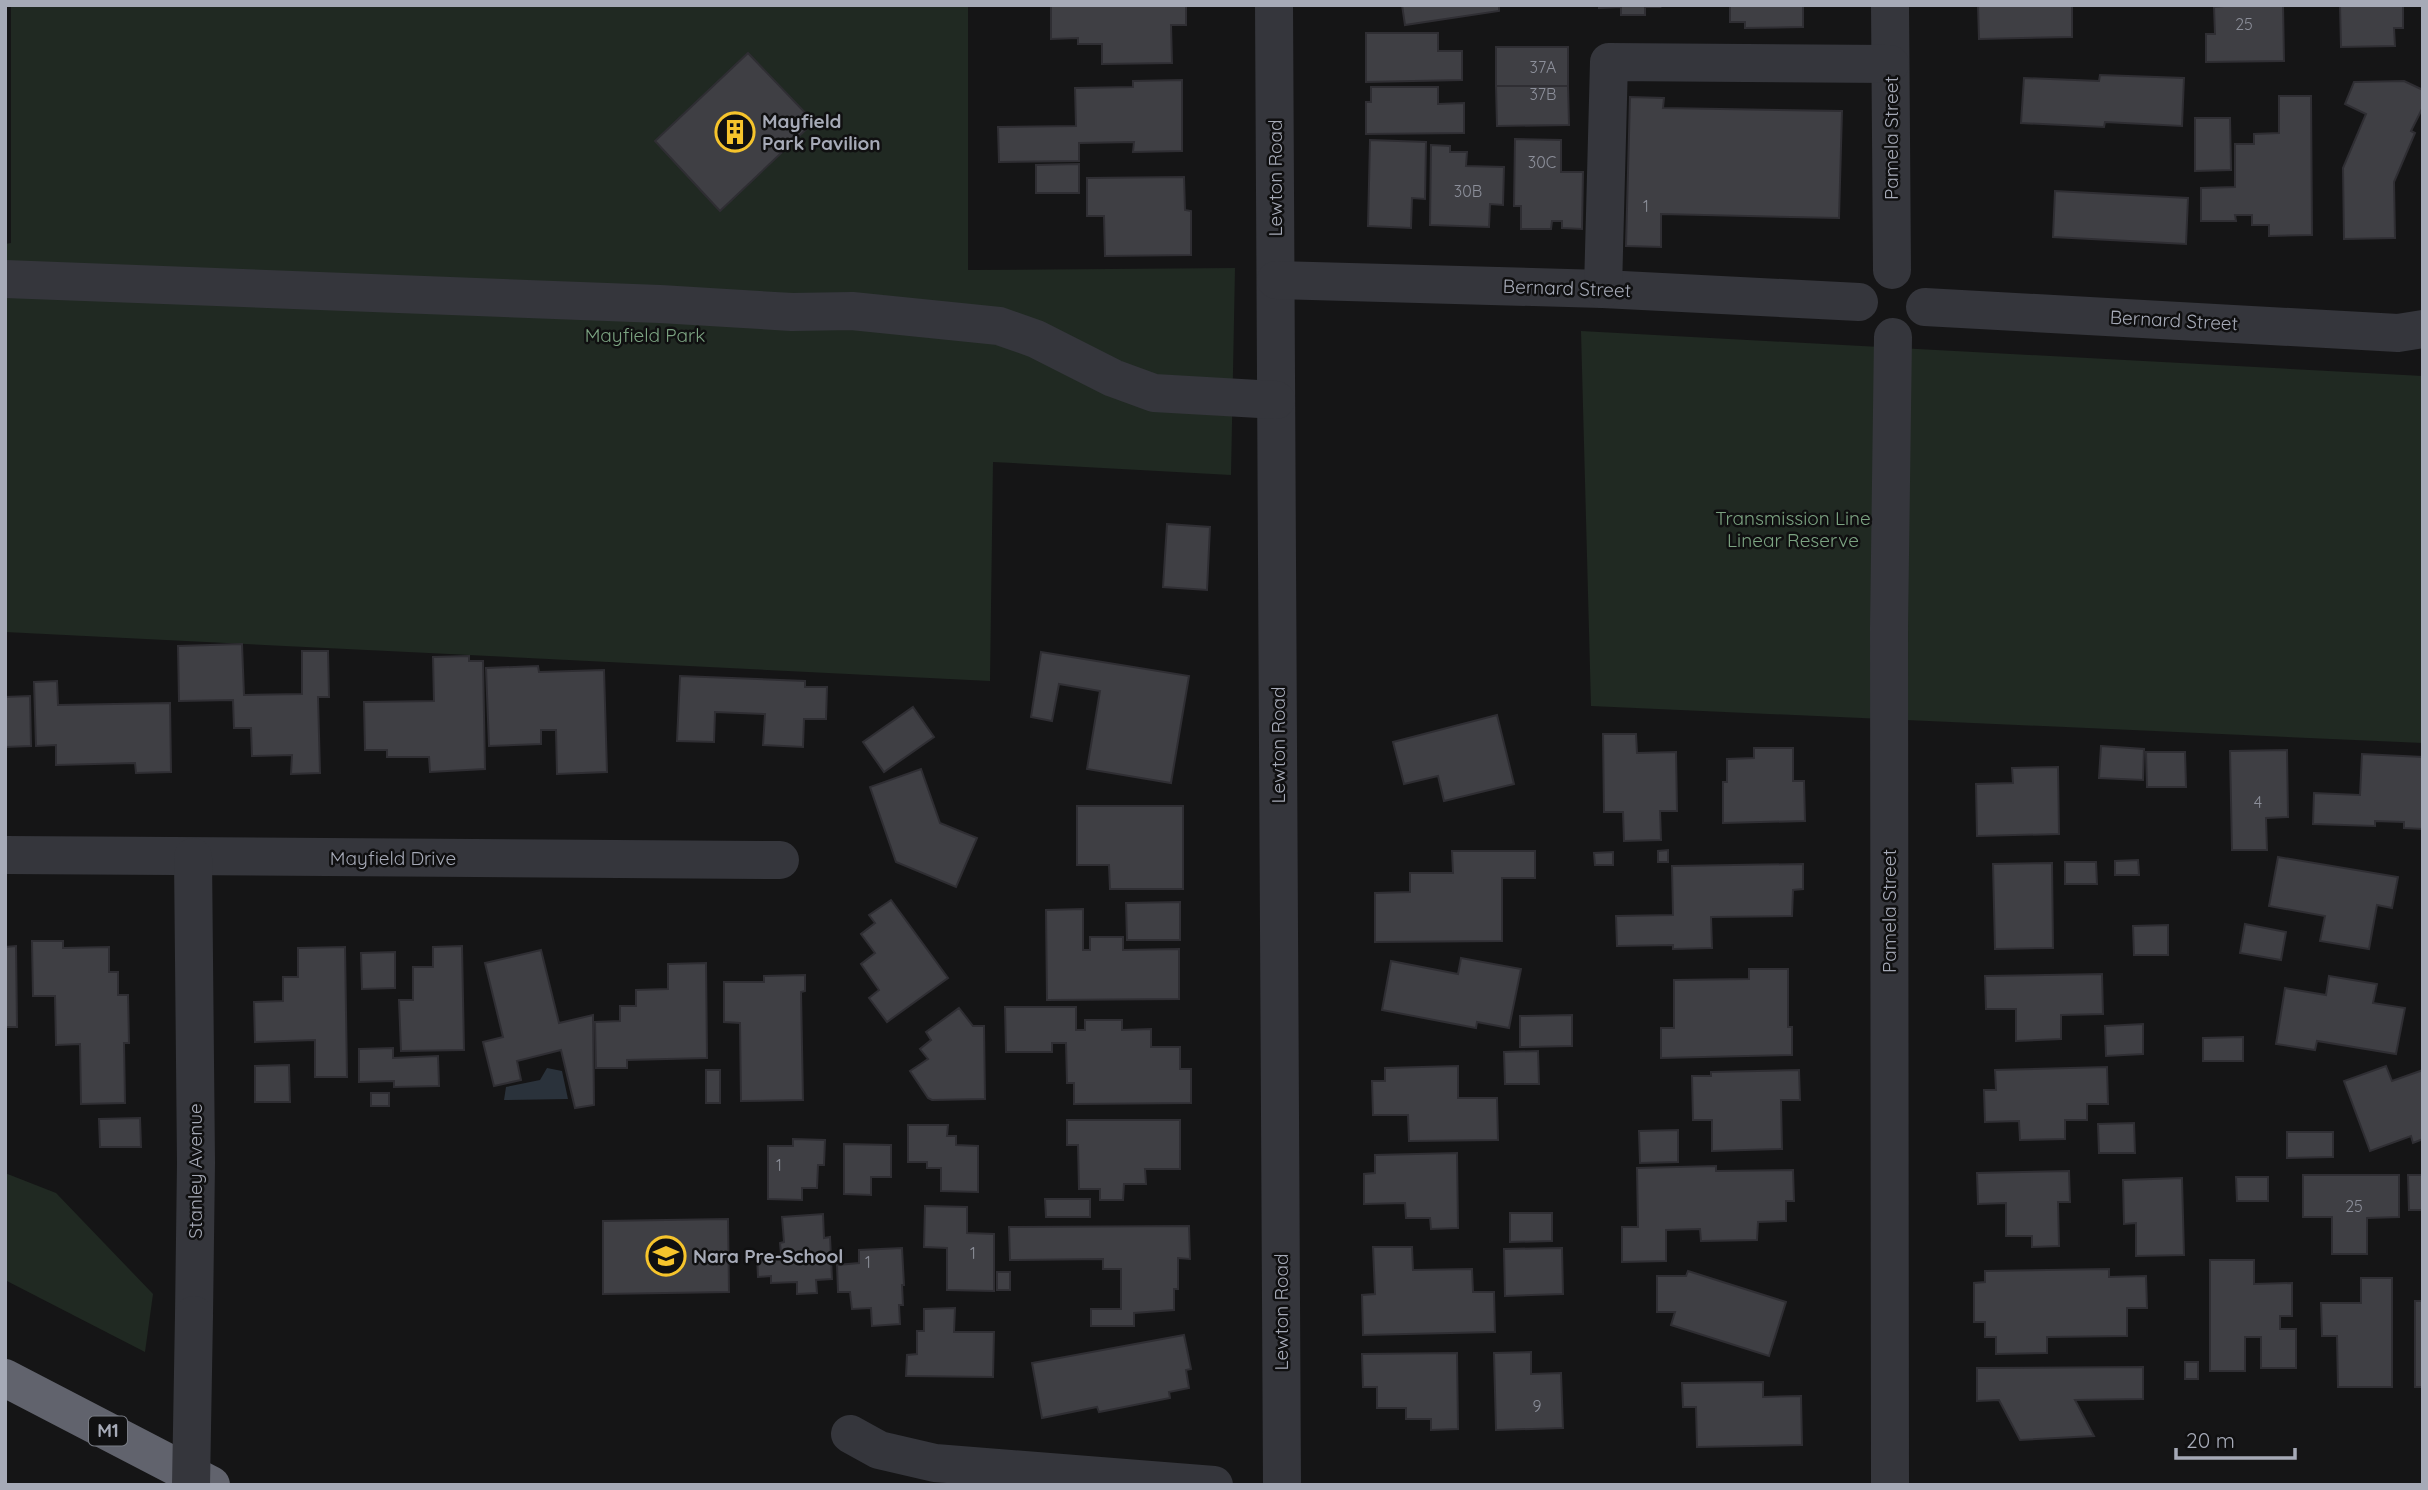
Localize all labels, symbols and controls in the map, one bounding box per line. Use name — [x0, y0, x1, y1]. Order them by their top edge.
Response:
house number: 25 — [2235, 14, 2253, 34]
house number: 37A — [1530, 57, 1556, 77]
street label: Pamela Street — [1879, 76, 1903, 200]
house number: 37B — [1529, 84, 1557, 104]
place label: Mayfield Park Pavilion — [762, 109, 881, 155]
building icon: Mayfield Park Pavilion — [714, 111, 756, 153]
street label: Lewton Road — [1263, 119, 1287, 237]
house number: 30C — [1528, 152, 1556, 172]
house number: 30B — [1454, 181, 1482, 201]
house number: 1 — [1643, 196, 1649, 216]
street label: Bernard Street — [1502, 274, 1632, 302]
street label: Bernard Street — [2109, 305, 2239, 335]
park label: Mayfield Park — [585, 323, 705, 347]
park label: Transmission Line Linear Reserve — [1715, 506, 1871, 552]
street label: Lewton Road — [1266, 686, 1290, 804]
house number: 4 — [2254, 792, 2262, 812]
street label: Mayfield Drive — [330, 846, 456, 870]
street label: Pamela Street — [1877, 849, 1901, 973]
street label: Stanley Avenue — [183, 1103, 207, 1239]
house number: 1 — [776, 1155, 782, 1175]
house number: 25 — [2345, 1196, 2363, 1216]
school or university icon: Nara Pre-School — [645, 1235, 687, 1277]
house number: 1 — [970, 1243, 976, 1263]
place label: Nara Pre-School — [693, 1244, 843, 1268]
house number: 1 — [865, 1252, 871, 1272]
street label: Lewton Road — [1269, 1253, 1293, 1371]
house number: 9 — [1533, 1396, 1542, 1416]
road number: M1 — [89, 1416, 127, 1446]
scale bar — [2176, 1416, 2295, 1460]
text: 20 m — [2186, 1427, 2235, 1453]

